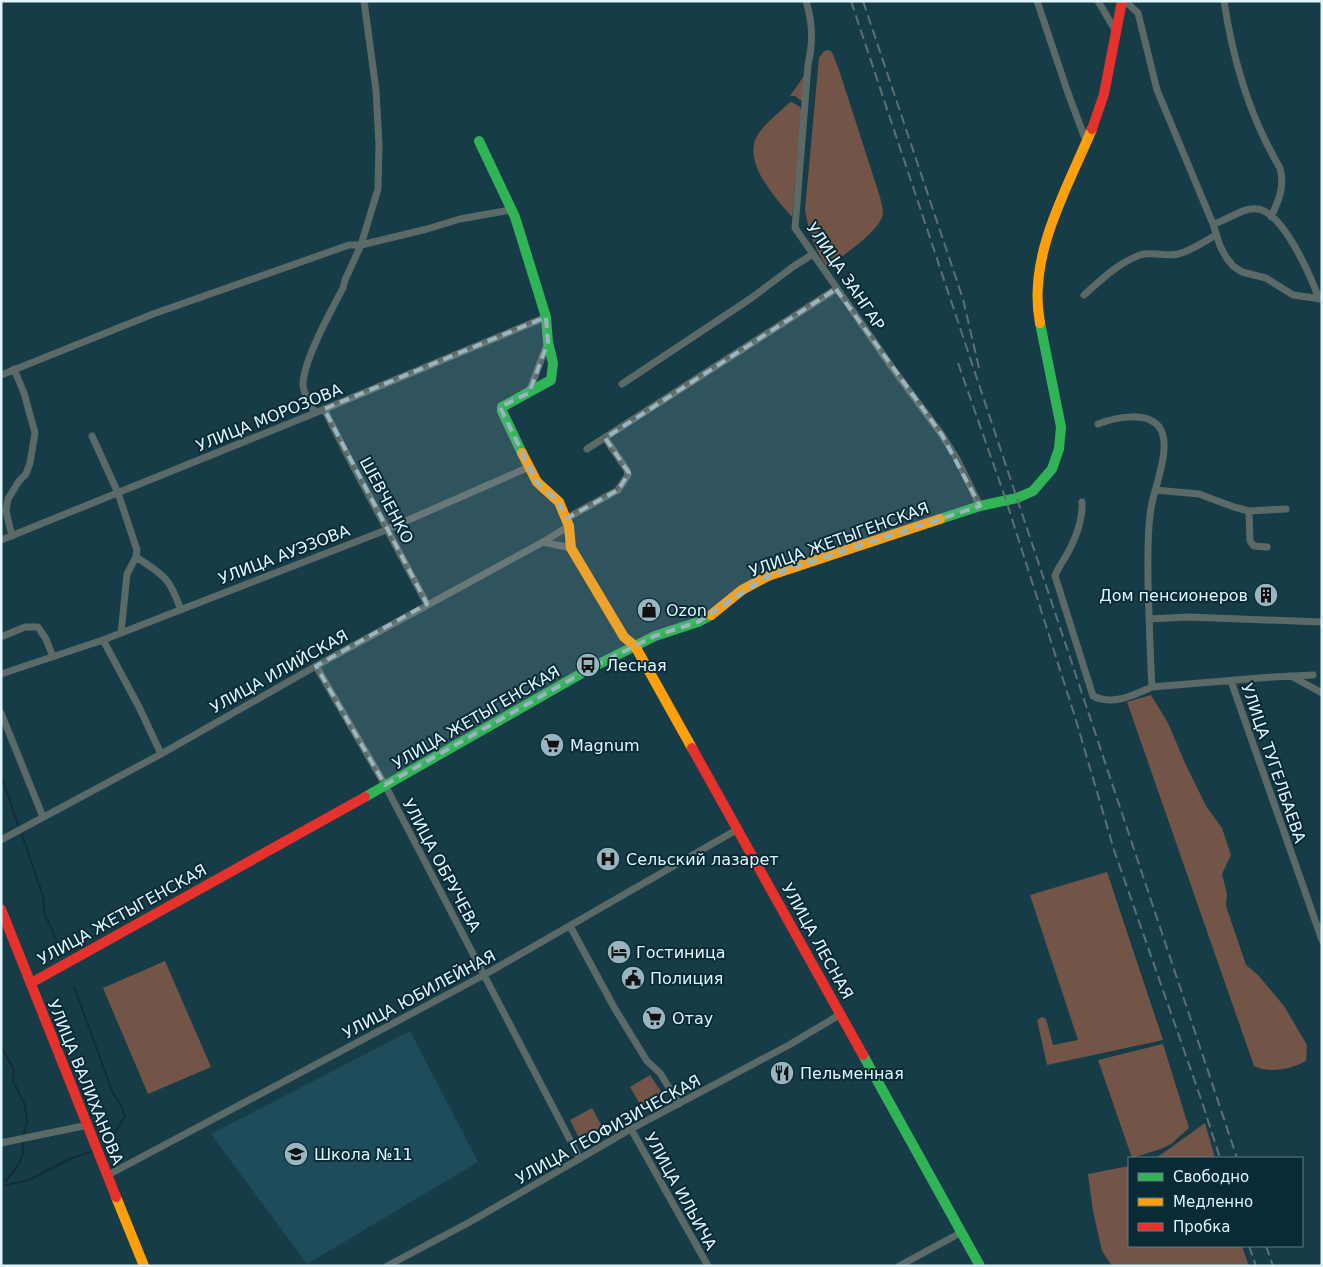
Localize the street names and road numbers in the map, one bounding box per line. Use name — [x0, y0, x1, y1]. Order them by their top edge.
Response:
street label: УЛИЦА ЗАНГАР — [803, 219, 889, 334]
street label: УЛИЦА МОРОЗОВА — [193, 379, 345, 455]
street label: ШЕВЧЕНКО — [356, 454, 417, 547]
street label: УЛИЦА ЖЕТЫГЕНСКАЯ — [747, 498, 932, 581]
street label: УЛИЦА АУЭЗОВА — [216, 521, 352, 588]
street label: УЛИЦА ИЛИЙСКАЯ — [207, 626, 352, 717]
street label: УЛИЦА ЖЕТЫГЕНСКАЯ — [389, 662, 563, 773]
street label: УЛИЦА ТУГЕЛБАЕВА — [1237, 681, 1310, 846]
street label: УЛИЦА ОБРУЧЕВА — [398, 795, 485, 935]
street label: УЛИЦА ЖЕТЫГЕНСКАЯ — [35, 860, 210, 969]
street label: УЛИЦА ЛЕСНАЯ — [778, 880, 857, 1003]
street label: УЛИЦА ЮБИЛЕЙНАЯ — [339, 946, 499, 1043]
street label: УЛИЦА ВАЛИХАНОВА — [44, 997, 127, 1168]
street label: УЛИЦА ГЕОФИЗИЧЕСКАЯ — [513, 1071, 704, 1188]
street label: УЛИЦА ИЛЬИЧА — [640, 1129, 721, 1253]

